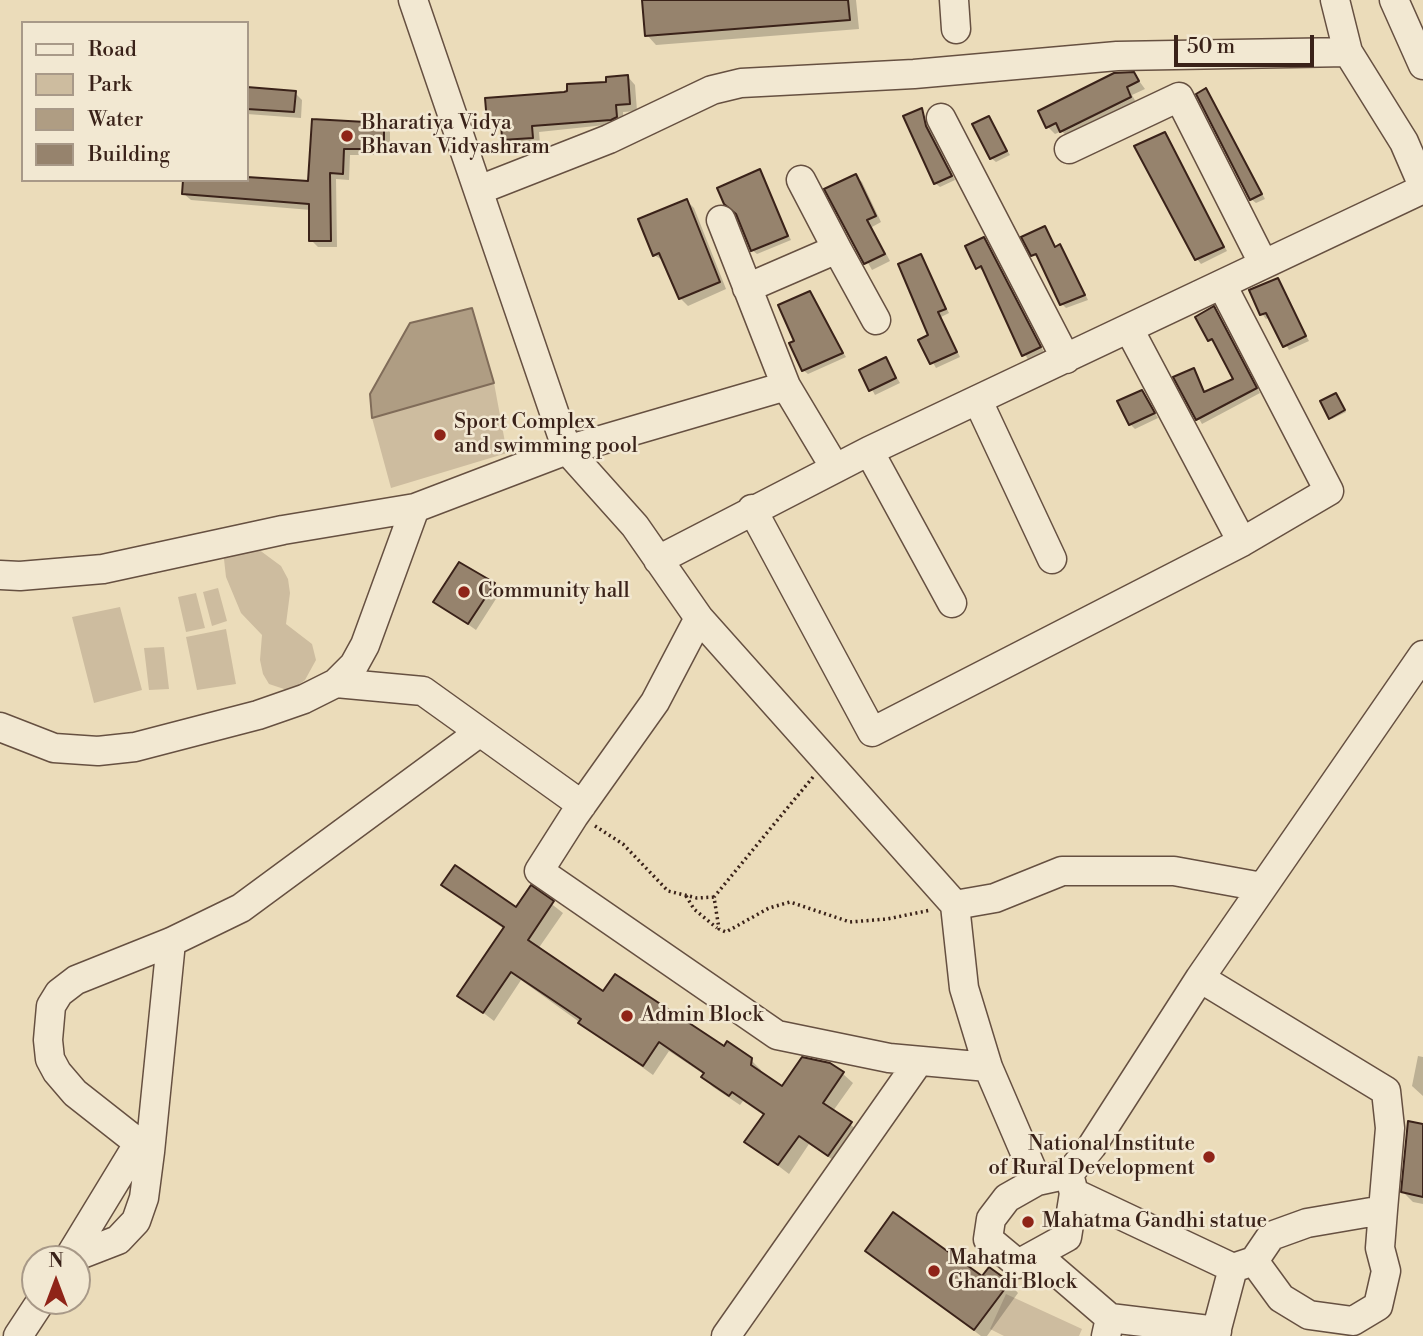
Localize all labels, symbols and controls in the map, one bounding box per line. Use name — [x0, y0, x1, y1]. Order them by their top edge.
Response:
legend — [21, 21, 248, 182]
scale bar — [1178, 21, 1318, 65]
text: 50 m — [1187, 34, 1235, 60]
text: Road — [88, 37, 137, 63]
text: Park — [88, 72, 132, 98]
text: Water — [88, 107, 143, 133]
place label: Bharatiya Vidya Bhavan Vidyashram — [361, 111, 550, 161]
marker: Bharatiya Vidya Bhavan Vidyashram — [339, 128, 355, 144]
text: Building — [88, 142, 170, 168]
place label: Sport Complex and swimming pool — [454, 410, 638, 460]
marker: Sport Complex and swimming pool — [432, 427, 448, 443]
place label: Community hall — [478, 579, 630, 605]
marker: Community hall — [456, 584, 472, 600]
place label: Admin Block — [641, 1003, 764, 1029]
marker: Admin Block — [619, 1008, 635, 1024]
place label: National Institute of Rural Development — [988, 1132, 1195, 1182]
marker: National Institute of Rural Development — [1201, 1149, 1217, 1165]
place label: Mahatma Gandhi statue — [1042, 1209, 1267, 1235]
marker: Mahatma Gandhi statue — [1020, 1214, 1036, 1230]
north arrow — [21, 1245, 91, 1315]
place label: Mahatma Ghandi Block — [948, 1246, 1077, 1296]
text: N — [48, 1249, 64, 1273]
marker: Mahatma Ghandi Block — [926, 1263, 942, 1279]

